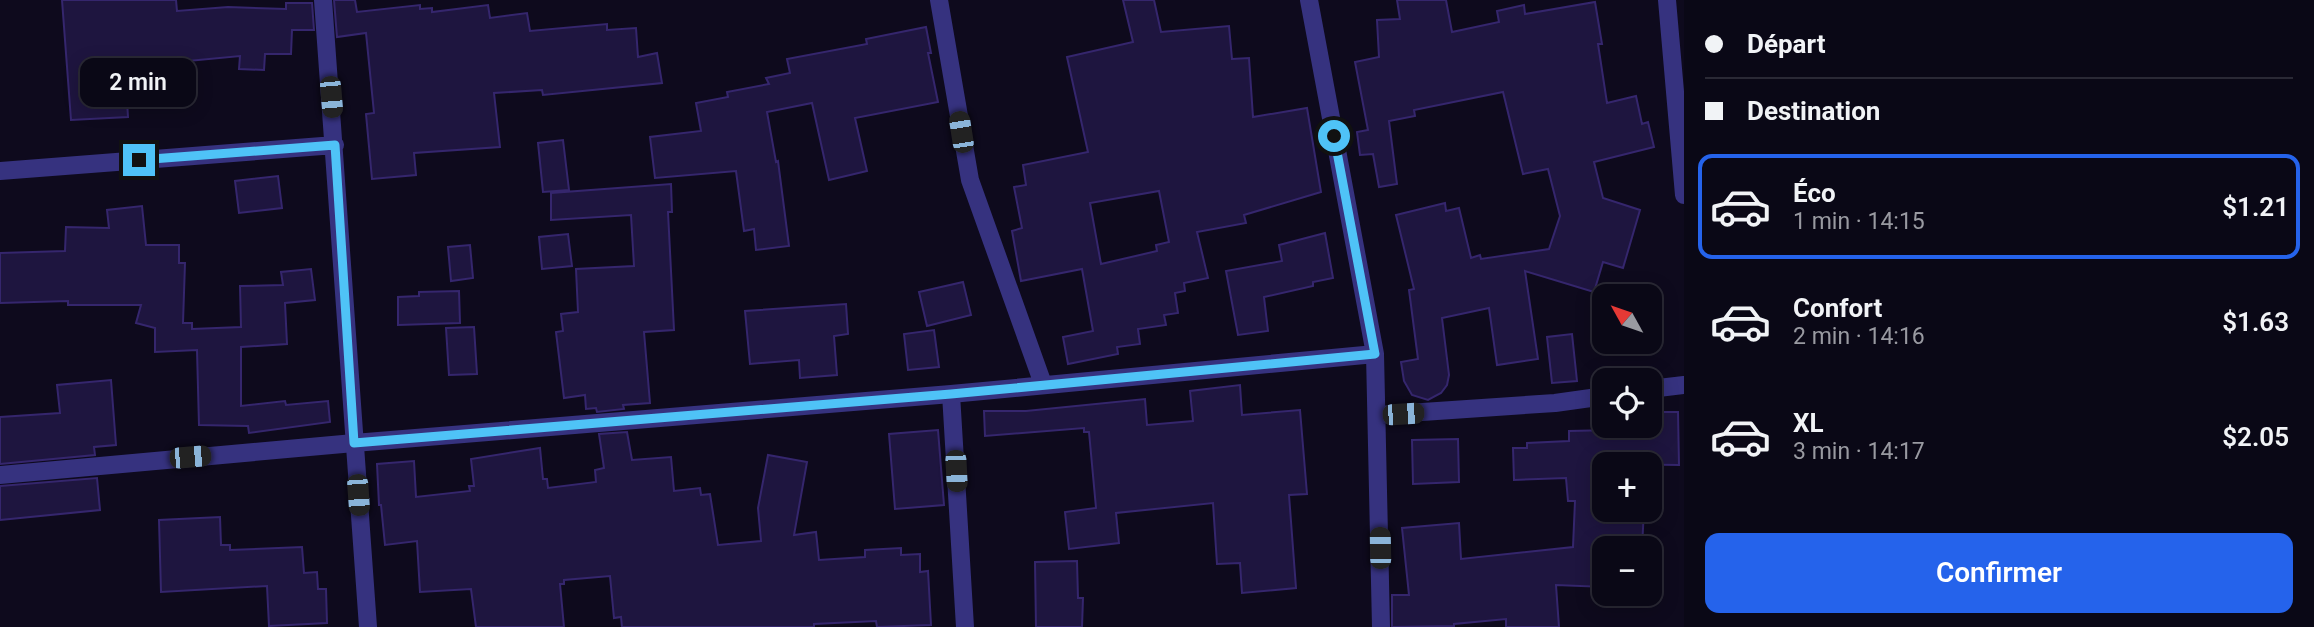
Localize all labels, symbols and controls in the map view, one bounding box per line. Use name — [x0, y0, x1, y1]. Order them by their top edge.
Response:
text: Départ — [1747, 29, 1825, 59]
callout: 2 min — [81, 58, 197, 108]
text: 2 min — [109, 69, 167, 96]
car — [319, 75, 344, 119]
text: Destination — [1747, 96, 1880, 126]
car — [948, 110, 975, 154]
route start — [1318, 120, 1350, 152]
route end — [123, 144, 155, 176]
icon: car — [1709, 175, 1772, 238]
text: Éco — [1793, 178, 1836, 208]
text: $1.21 — [2222, 192, 2289, 222]
text: 1 min · 14:15 — [1793, 208, 1925, 235]
north arrow — [1592, 284, 1662, 354]
map controls — [1592, 284, 1662, 606]
icon: car — [1709, 290, 1772, 353]
text: Confort — [1793, 293, 1882, 323]
text: $1.63 — [2222, 307, 2289, 337]
text: 2 min · 14:16 — [1793, 323, 1925, 350]
button: locate — [1592, 368, 1662, 438]
car — [1382, 402, 1425, 426]
icon: car — [1709, 405, 1772, 468]
text: XL — [1793, 408, 1824, 438]
text: $2.05 — [2222, 422, 2289, 452]
text: 3 min · 14:17 — [1793, 438, 1925, 465]
car — [169, 445, 212, 469]
car — [945, 449, 968, 493]
button: + — [1592, 452, 1662, 522]
car — [347, 473, 370, 517]
car — [1370, 527, 1391, 569]
button: Confirmer — [1705, 533, 2293, 613]
button: − — [1592, 536, 1662, 606]

